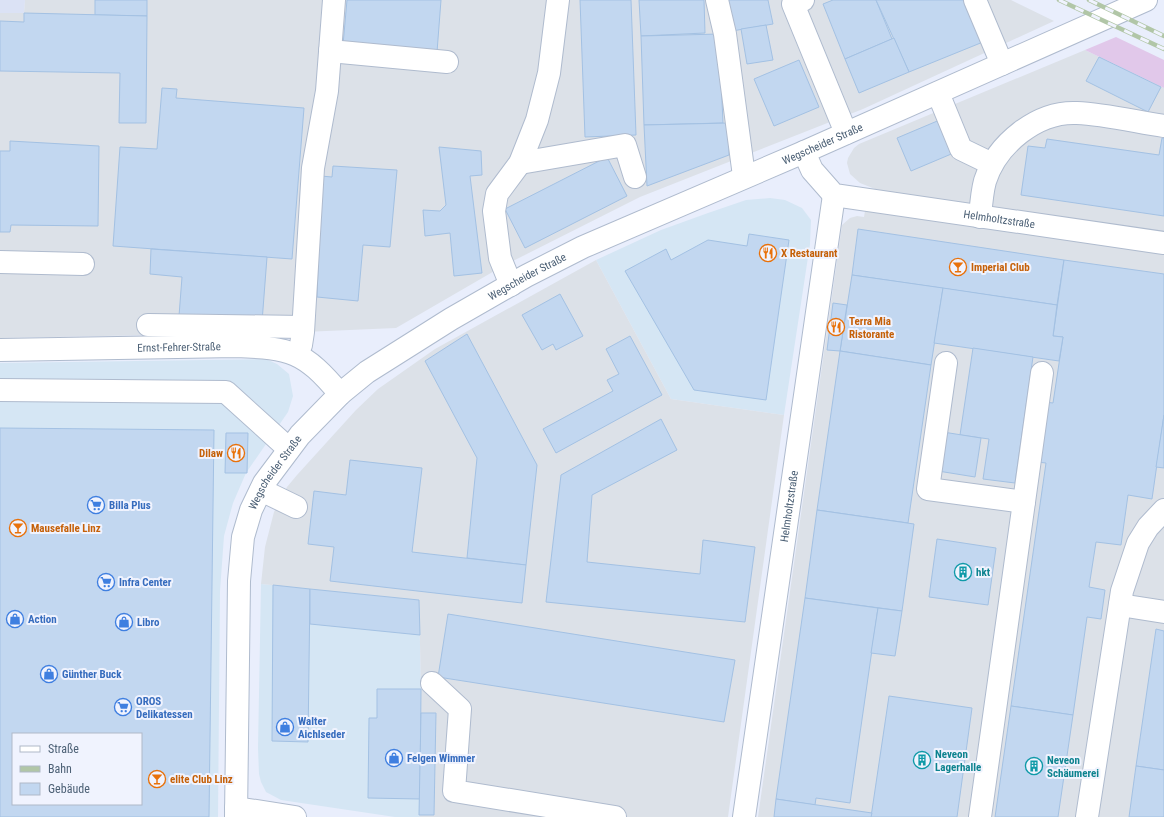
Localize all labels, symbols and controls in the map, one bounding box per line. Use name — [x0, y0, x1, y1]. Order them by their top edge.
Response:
street label: Wegscheider Straße — [780, 120, 865, 167]
street label: Helmholtzstraße — [963, 207, 1036, 231]
restaurant icon: X Restaurant — [758, 243, 778, 263]
place label: X Restaurant — [781, 247, 838, 260]
street label: Wegscheider Straße — [486, 250, 568, 303]
bar icon: Imperial Club — [948, 257, 968, 277]
place label: Imperial Club — [971, 261, 1030, 274]
place label: Terra Mia Ristorante — [849, 315, 894, 341]
restaurant icon: Terra Mia Ristorante — [826, 317, 846, 337]
street label: Ernst-Fehrer-Straße — [137, 340, 221, 354]
street label: Wegscheider Straße — [246, 433, 304, 512]
restaurant icon: Dilaw — [226, 443, 246, 463]
place label: Dilaw — [199, 447, 223, 460]
street label: Helmholtzstraße — [777, 470, 801, 543]
supermarket icon: Billa Plus — [86, 495, 106, 515]
place label: Billa Plus — [109, 499, 151, 512]
bar icon: Mausefalle Linz — [8, 518, 28, 538]
place label: Mausefalle Linz — [31, 522, 101, 535]
building icon: hkt — [953, 562, 973, 582]
place label: hkt — [976, 566, 991, 579]
supermarket icon: Infra Center — [96, 572, 116, 592]
place label: Infra Center — [119, 576, 172, 589]
shop icon: Action — [5, 609, 25, 629]
shop icon: Libro — [114, 612, 134, 632]
place label: Action — [28, 613, 57, 626]
place label: Libro — [137, 616, 160, 629]
shop icon: Günther Buck — [39, 664, 59, 684]
place label: Günther Buck — [62, 668, 122, 681]
place label: OROS Delikatessen — [136, 695, 193, 721]
supermarket icon: OROS Delikatessen — [113, 697, 133, 717]
place label: Walter Aichlseder — [298, 715, 346, 741]
shop icon: Walter Aichlseder — [275, 717, 295, 737]
legend — [12, 733, 142, 805]
text: Straße — [48, 742, 79, 756]
shop icon: Felgen Wimmer — [384, 748, 404, 768]
place label: Neveon Lagerhalle — [935, 748, 981, 774]
building icon: Neveon Lagerhalle — [912, 750, 932, 770]
place label: Felgen Wimmer — [407, 752, 476, 765]
place label: Neveon Schäumerei — [1047, 754, 1099, 780]
building icon: Neveon Schäumerei — [1024, 756, 1044, 776]
text: Bahn — [48, 762, 72, 776]
bar icon: elite Club Linz — [147, 769, 167, 789]
place label: elite Club Linz — [170, 773, 233, 786]
text: Gebäude — [48, 782, 90, 796]

